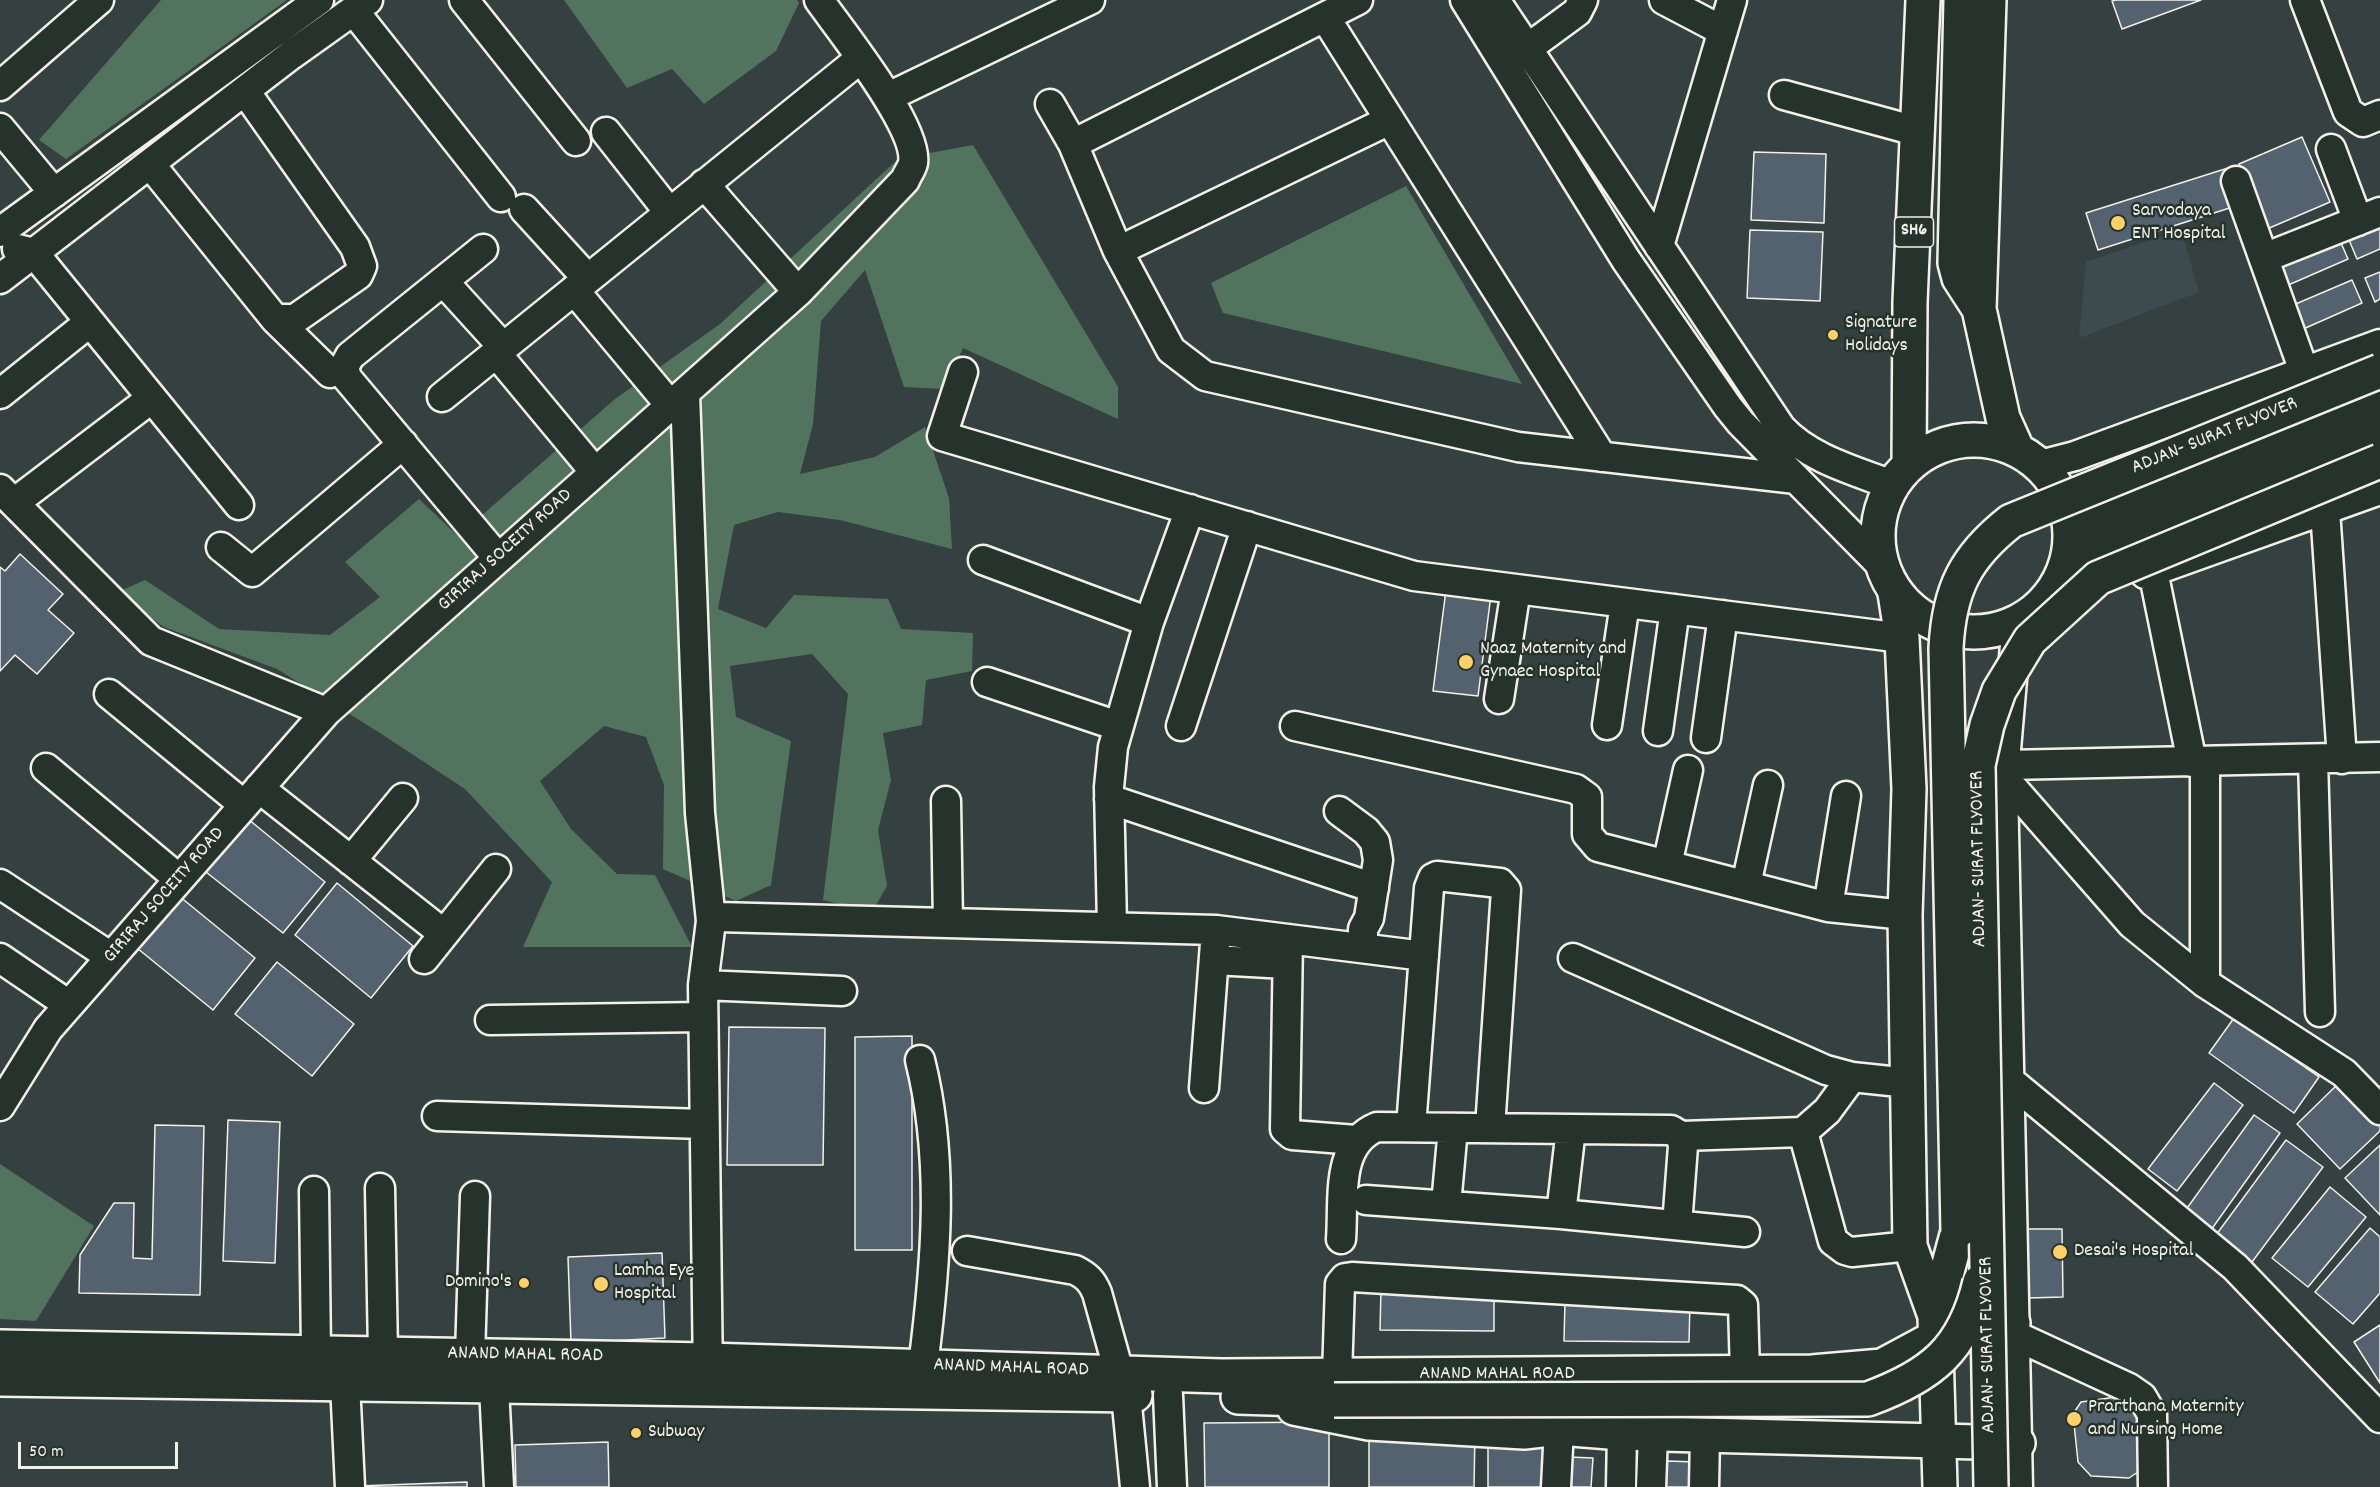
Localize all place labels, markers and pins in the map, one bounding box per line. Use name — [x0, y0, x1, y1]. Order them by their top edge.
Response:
place label: Sarvodaya ENT Hospital — [2132, 200, 2225, 247]
marker: Sarvodaya ENT Hospital — [2109, 214, 2127, 232]
place label: Signature Holidays — [1845, 312, 1917, 359]
marker: Signature Holidays — [1826, 328, 1840, 342]
place label: Naaz Maternity and Gynaec Hospital — [1480, 638, 1626, 685]
marker: Naaz Maternity and Gynaec Hospital — [1457, 653, 1475, 671]
place label: Desai's Hospital — [2074, 1240, 2193, 1264]
marker: Desai's Hospital — [2051, 1243, 2069, 1261]
place label: Lamha Eye Hospital — [614, 1260, 694, 1307]
place label: Domino's — [445, 1271, 512, 1295]
marker: Lamha Eye Hospital — [592, 1275, 610, 1293]
marker: Domino's — [517, 1276, 531, 1290]
place label: Prarthana Maternity and Nursing Home — [2088, 1396, 2243, 1443]
marker: Prarthana Maternity and Nursing Home — [2065, 1410, 2083, 1428]
place label: Subway — [648, 1421, 704, 1445]
marker: Subway — [629, 1426, 643, 1440]

